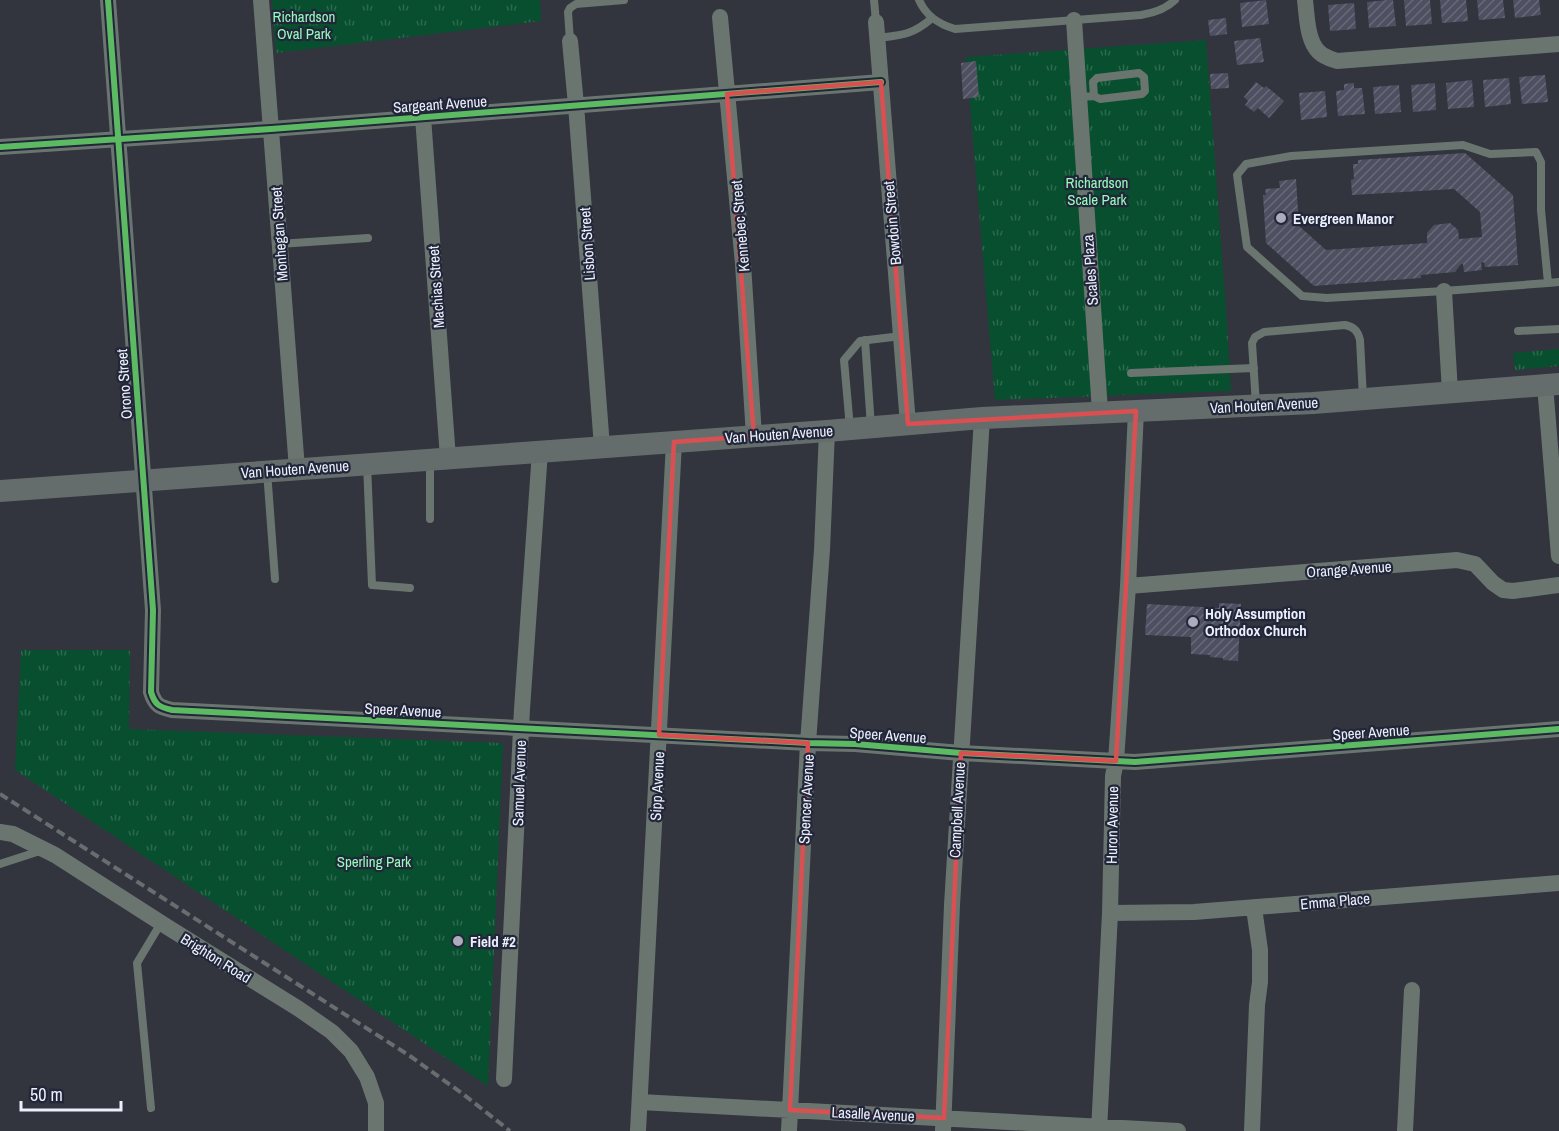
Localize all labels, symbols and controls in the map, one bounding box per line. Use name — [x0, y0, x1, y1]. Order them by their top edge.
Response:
park label: Richardson Oval Park — [273, 6, 335, 44]
street label: Sargeant Avenue — [392, 90, 488, 118]
park label: Richardson Scale Park — [1066, 172, 1128, 210]
street label: Kennebec Street — [725, 179, 754, 273]
street label: Bowdoin Street — [878, 180, 906, 266]
street label: Monhegan Street — [265, 186, 293, 282]
street label: Lisbon Street — [574, 206, 600, 281]
place label: Evergreen Manor — [1293, 208, 1394, 229]
marker: Evergreen Manor — [1274, 211, 1288, 225]
street label: Scales Plaza — [1077, 234, 1103, 306]
street label: Machias Street — [423, 244, 449, 329]
street label: Orono Street — [111, 348, 137, 420]
street label: Van Houten Avenue — [1209, 392, 1319, 418]
street label: Van Houten Avenue — [724, 420, 834, 448]
street label: Van Houten Avenue — [240, 455, 350, 483]
street label: Orange Avenue — [1306, 556, 1392, 582]
place label: Holy Assumption Orthodox Church — [1205, 603, 1307, 641]
marker: Holy Assumption Orthodox Church — [1186, 615, 1200, 629]
street label: Speer Avenue — [364, 697, 442, 723]
street label: Speer Avenue — [1332, 719, 1410, 745]
street label: Speer Avenue — [849, 722, 927, 748]
street label: Samuel Avenue — [507, 740, 531, 826]
street label: Sipp Avenue — [645, 751, 669, 821]
street label: Spencer Avenue — [793, 753, 819, 845]
street label: Campbell Avenue — [944, 761, 970, 859]
street label: Huron Avenue — [1101, 786, 1123, 864]
park label: Sperling Park — [337, 851, 412, 872]
street label: Emma Place — [1299, 887, 1371, 914]
street label: Brighton Road — [177, 928, 255, 988]
place label: Field #2 — [470, 931, 516, 952]
marker: Field #2 — [451, 934, 465, 948]
scale bar — [21, 1074, 122, 1112]
text: 50 m — [30, 1082, 63, 1107]
street label: Lasalle Avenue — [831, 1101, 915, 1127]

